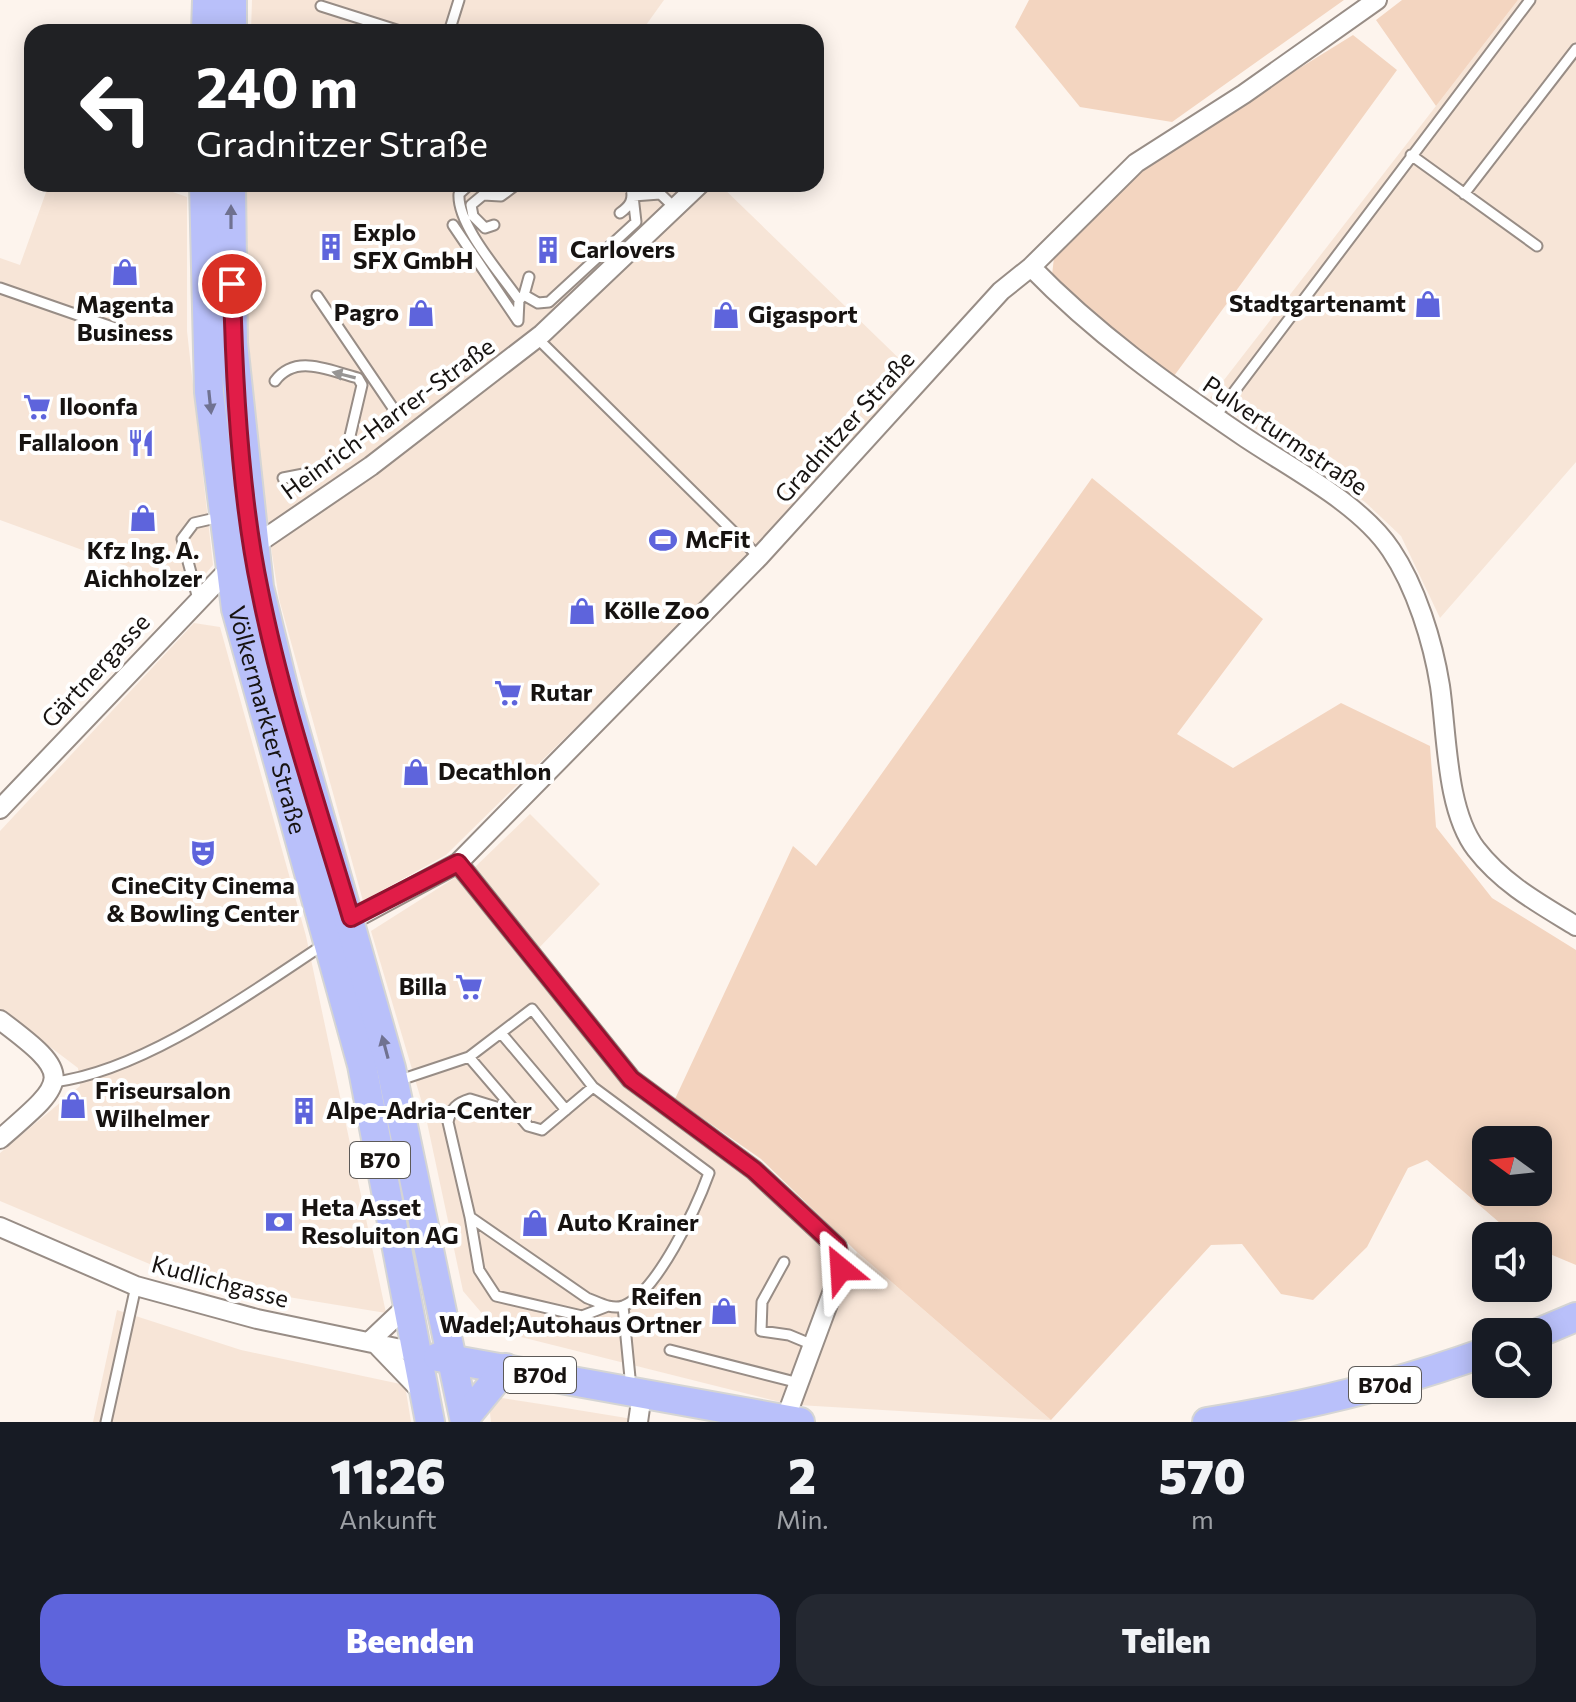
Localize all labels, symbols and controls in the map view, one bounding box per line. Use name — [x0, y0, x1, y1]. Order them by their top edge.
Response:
text: 240 m — [196, 51, 358, 120]
icon: left — [64, 56, 168, 160]
text: Gradnitzer Straße — [196, 120, 488, 164]
one-way arrow — [225, 204, 237, 229]
place label: Explo SFX GmbH — [353, 217, 474, 274]
building icon: Explo SFX GmbH — [316, 232, 346, 262]
place label: Carlovers — [570, 234, 675, 263]
building icon: Carlovers — [533, 235, 563, 265]
pin — [198, 250, 266, 318]
shop icon: Magenta Business — [110, 257, 140, 287]
icon: arrive — [210, 262, 254, 306]
place label: Stadtgartenamt — [1229, 288, 1406, 317]
place label: Magenta Business — [76, 289, 174, 346]
shop icon: Stadtgartenamt — [1413, 289, 1443, 319]
place label: Pagro — [334, 297, 399, 326]
shop icon: Pagro — [406, 298, 436, 328]
place label: Gigasport — [748, 299, 858, 328]
shop icon: Gigasport — [711, 300, 741, 330]
street label: Heinrich-Harrer-Straße — [275, 331, 499, 505]
street label: Gradnitzer Straße — [768, 344, 920, 508]
one-way arrow — [331, 368, 356, 380]
street label: Pulverturmstraße — [1198, 369, 1374, 501]
one-way arrow — [204, 390, 217, 415]
place label: Iloonfa — [59, 391, 138, 420]
supermarket icon: Iloonfa — [22, 392, 52, 422]
place label: Fallaloon — [18, 427, 119, 456]
restaurant icon: Fallaloon — [126, 428, 156, 458]
shop icon: Kfz Ing. A. Aichholzer — [128, 503, 158, 533]
place label: McFit — [685, 524, 750, 553]
sports icon: McFit — [648, 525, 678, 555]
place label: Kfz Ing. A. Aichholzer — [83, 535, 203, 592]
place label: Kölle Zoo — [604, 595, 710, 624]
shop icon: Kölle Zoo — [567, 596, 597, 626]
street label: Völkermarkter Straße — [223, 602, 313, 837]
street label: Gärtnergasse — [35, 607, 155, 733]
place label: Rutar — [530, 677, 593, 706]
supermarket icon: Rutar — [493, 678, 523, 708]
place label: Decathlon — [438, 756, 551, 785]
shop icon: Decathlon — [401, 757, 431, 787]
theatre icon: CineCity Cinema & Bowling Center — [188, 838, 218, 868]
place label: CineCity Cinema & Bowling Center — [107, 870, 300, 927]
place label: Billa — [399, 971, 447, 1000]
supermarket icon: Billa — [454, 972, 484, 1002]
one-way arrow — [379, 1034, 391, 1059]
place label: Friseursalon Wilhelmer — [95, 1075, 231, 1132]
shop icon: Friseursalon Wilhelmer — [58, 1090, 88, 1120]
place label: Alpe-Adria-Center — [326, 1095, 532, 1124]
building icon: Alpe-Adria-Center — [289, 1096, 319, 1126]
north arrow — [1472, 1126, 1552, 1206]
map controls — [1472, 1126, 1552, 1398]
road number: B70 — [350, 1142, 410, 1178]
place label: Heta Asset Resoluiton AG — [301, 1192, 459, 1249]
bank icon: Heta Asset Resoluiton AG — [264, 1207, 294, 1237]
place label: Auto Krainer — [557, 1207, 699, 1236]
shop icon: Auto Krainer — [520, 1208, 550, 1238]
button: sound — [1472, 1222, 1552, 1302]
position arrow — [799, 1227, 883, 1311]
street label: Kudlichgasse — [149, 1248, 292, 1313]
place label: Reifen Wadel;Autohaus Ortner — [439, 1281, 702, 1338]
shop icon: Reifen Wadel;Autohaus Ortner — [709, 1296, 739, 1326]
button: search — [1472, 1318, 1552, 1398]
road number: B70d — [504, 1357, 576, 1393]
road number: B70d — [1349, 1367, 1421, 1403]
text: 11:26 — [330, 1445, 446, 1504]
text: 2 — [788, 1445, 816, 1504]
text: 570 — [1159, 1445, 1246, 1504]
text: Ankunft — [339, 1503, 437, 1534]
text: Min. — [776, 1503, 829, 1534]
text: m — [1191, 1503, 1214, 1534]
button: Beenden — [40, 1594, 780, 1686]
button: Teilen — [796, 1594, 1536, 1686]

